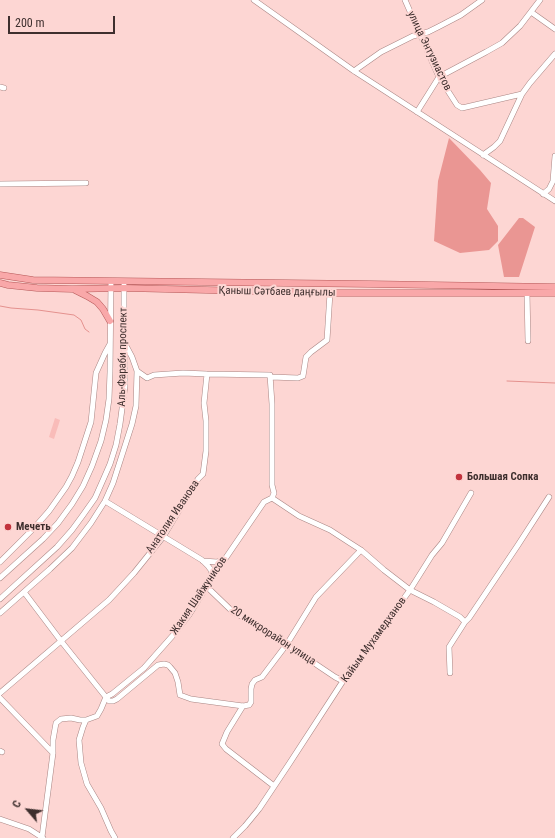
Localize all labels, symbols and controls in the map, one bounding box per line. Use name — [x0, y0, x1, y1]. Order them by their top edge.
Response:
scale bar — [10, 8, 117, 34]
street label: улица Энтузиастов — [404, 9, 454, 93]
text: 200 m — [15, 16, 45, 30]
street label: Қаныш Сәтбаев даңғылы — [218, 284, 336, 300]
street label: Аль-Фараби проспект — [116, 307, 130, 407]
place label: Большая Сопка — [467, 470, 538, 484]
marker: Большая Сопка — [454, 472, 464, 482]
street label: Анатолия Иванова — [144, 478, 202, 556]
place label: Мечеть — [16, 520, 51, 534]
marker: Мечеть — [3, 522, 13, 532]
street label: Жакия Шайжунисов — [168, 554, 230, 638]
street label: Кайым Мухамедханов — [339, 595, 409, 685]
street label: 20 микрорайон улица — [228, 604, 318, 668]
north arrow — [8, 790, 48, 830]
text: С — [10, 798, 24, 810]

